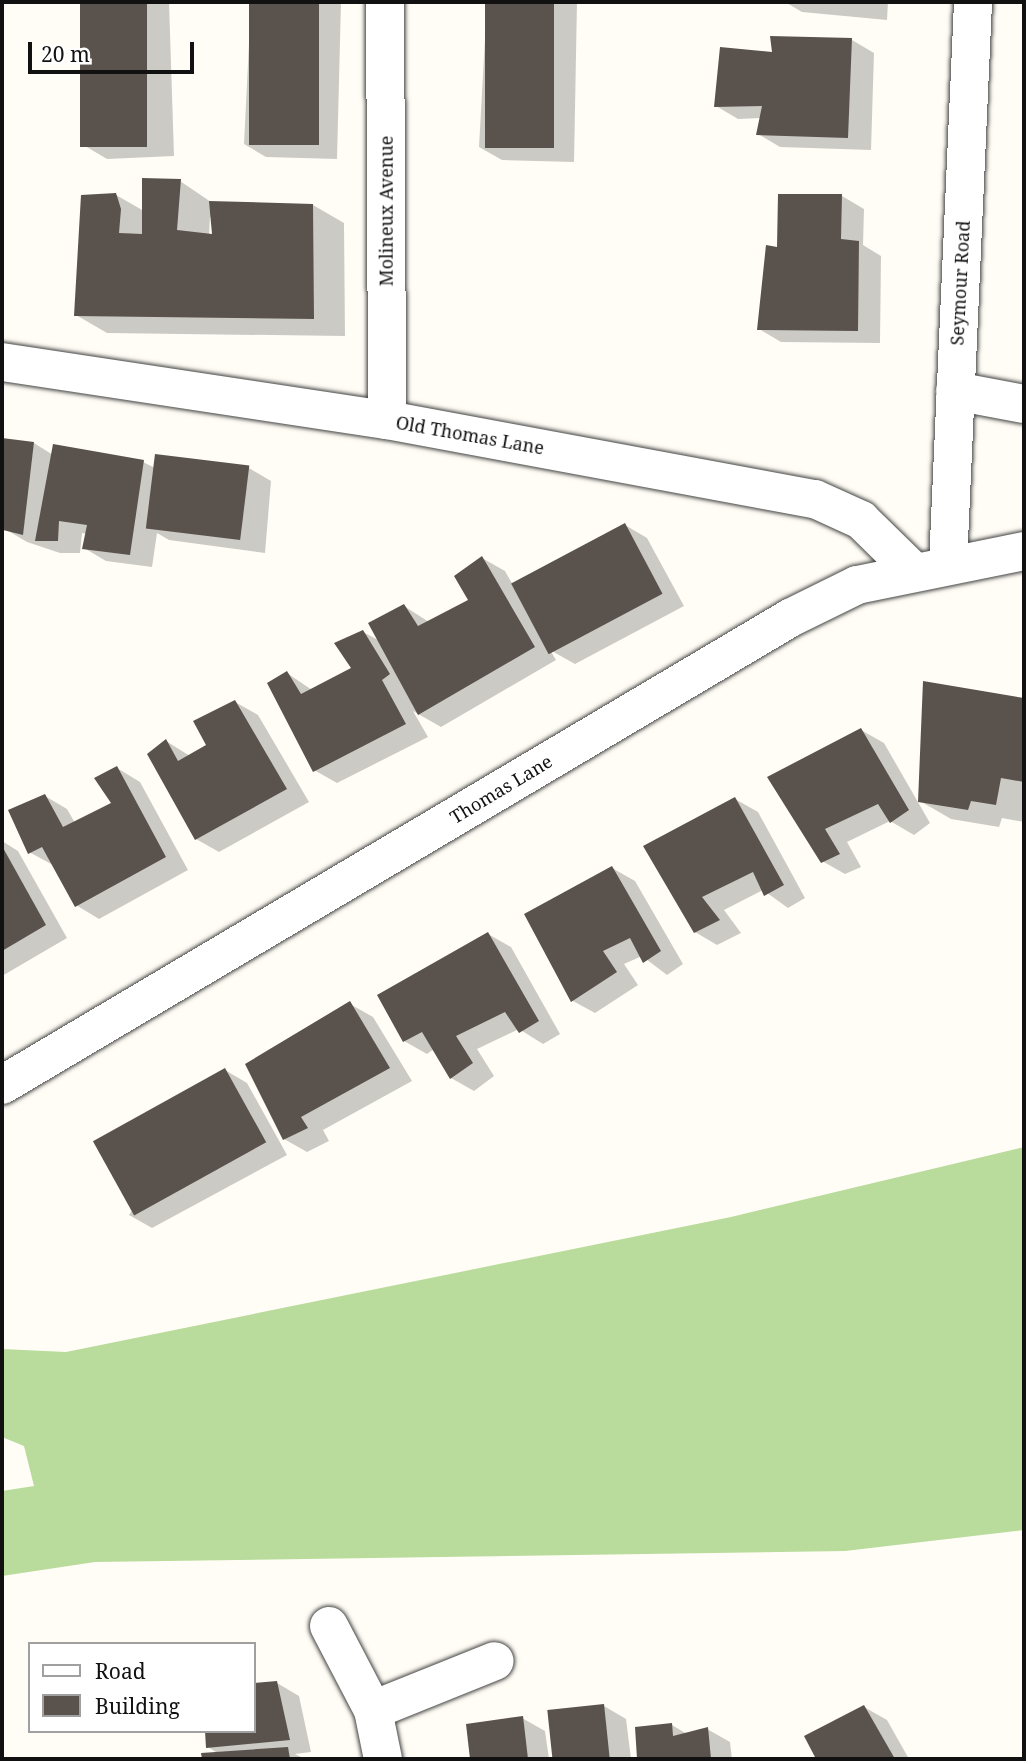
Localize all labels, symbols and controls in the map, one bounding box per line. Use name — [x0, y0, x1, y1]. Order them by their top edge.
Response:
scale bar — [32, 28, 198, 72]
text: 20 m — [41, 40, 90, 68]
street label: Molineux Avenue — [375, 136, 397, 286]
street label: Seymour Road — [946, 220, 974, 346]
street label: Old Thomas Lane — [394, 411, 546, 459]
street label: Thomas Lane — [446, 750, 556, 828]
legend — [28, 1642, 256, 1733]
text: Road — [95, 1657, 146, 1685]
text: Building — [95, 1692, 180, 1720]

